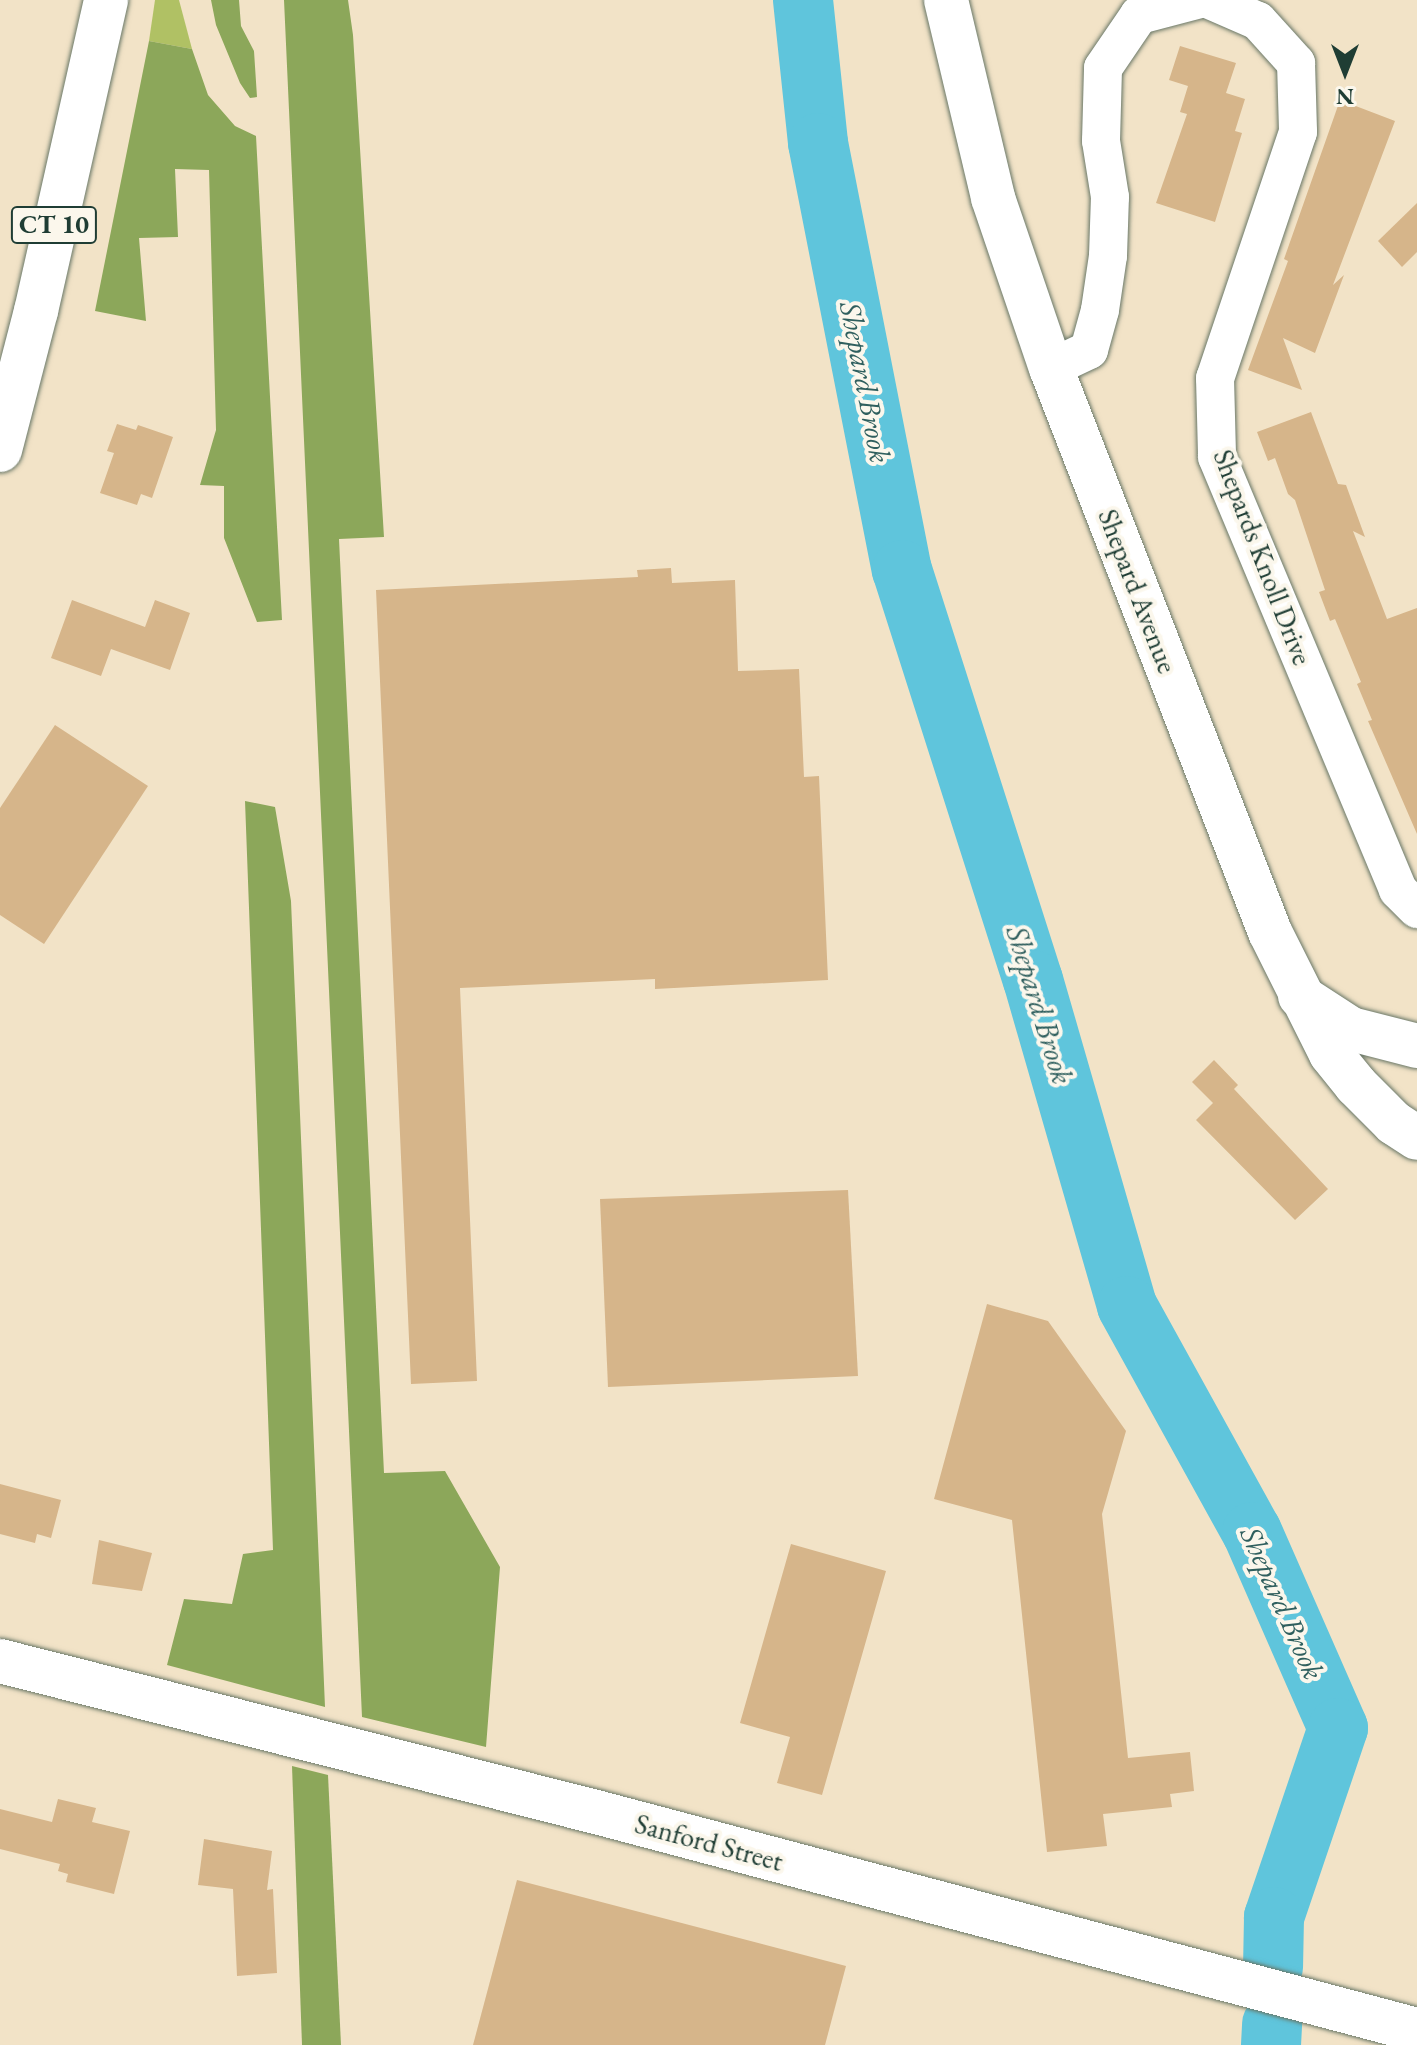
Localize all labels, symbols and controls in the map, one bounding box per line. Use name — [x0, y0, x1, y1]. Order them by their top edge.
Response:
north arrow — [1305, 32, 1385, 112]
text: N — [1336, 82, 1354, 111]
road number: CT 10 — [10, 203, 98, 247]
water label: Shepard Brook — [832, 298, 898, 466]
street label: Shepards Knoll Drive — [1206, 445, 1320, 669]
street label: Shepard Avenue — [1091, 504, 1185, 678]
water label: Shepard Brook — [998, 922, 1080, 1088]
water label: Shepard Brook — [1232, 1521, 1332, 1685]
street label: Sanford Street — [631, 1806, 787, 1878]

